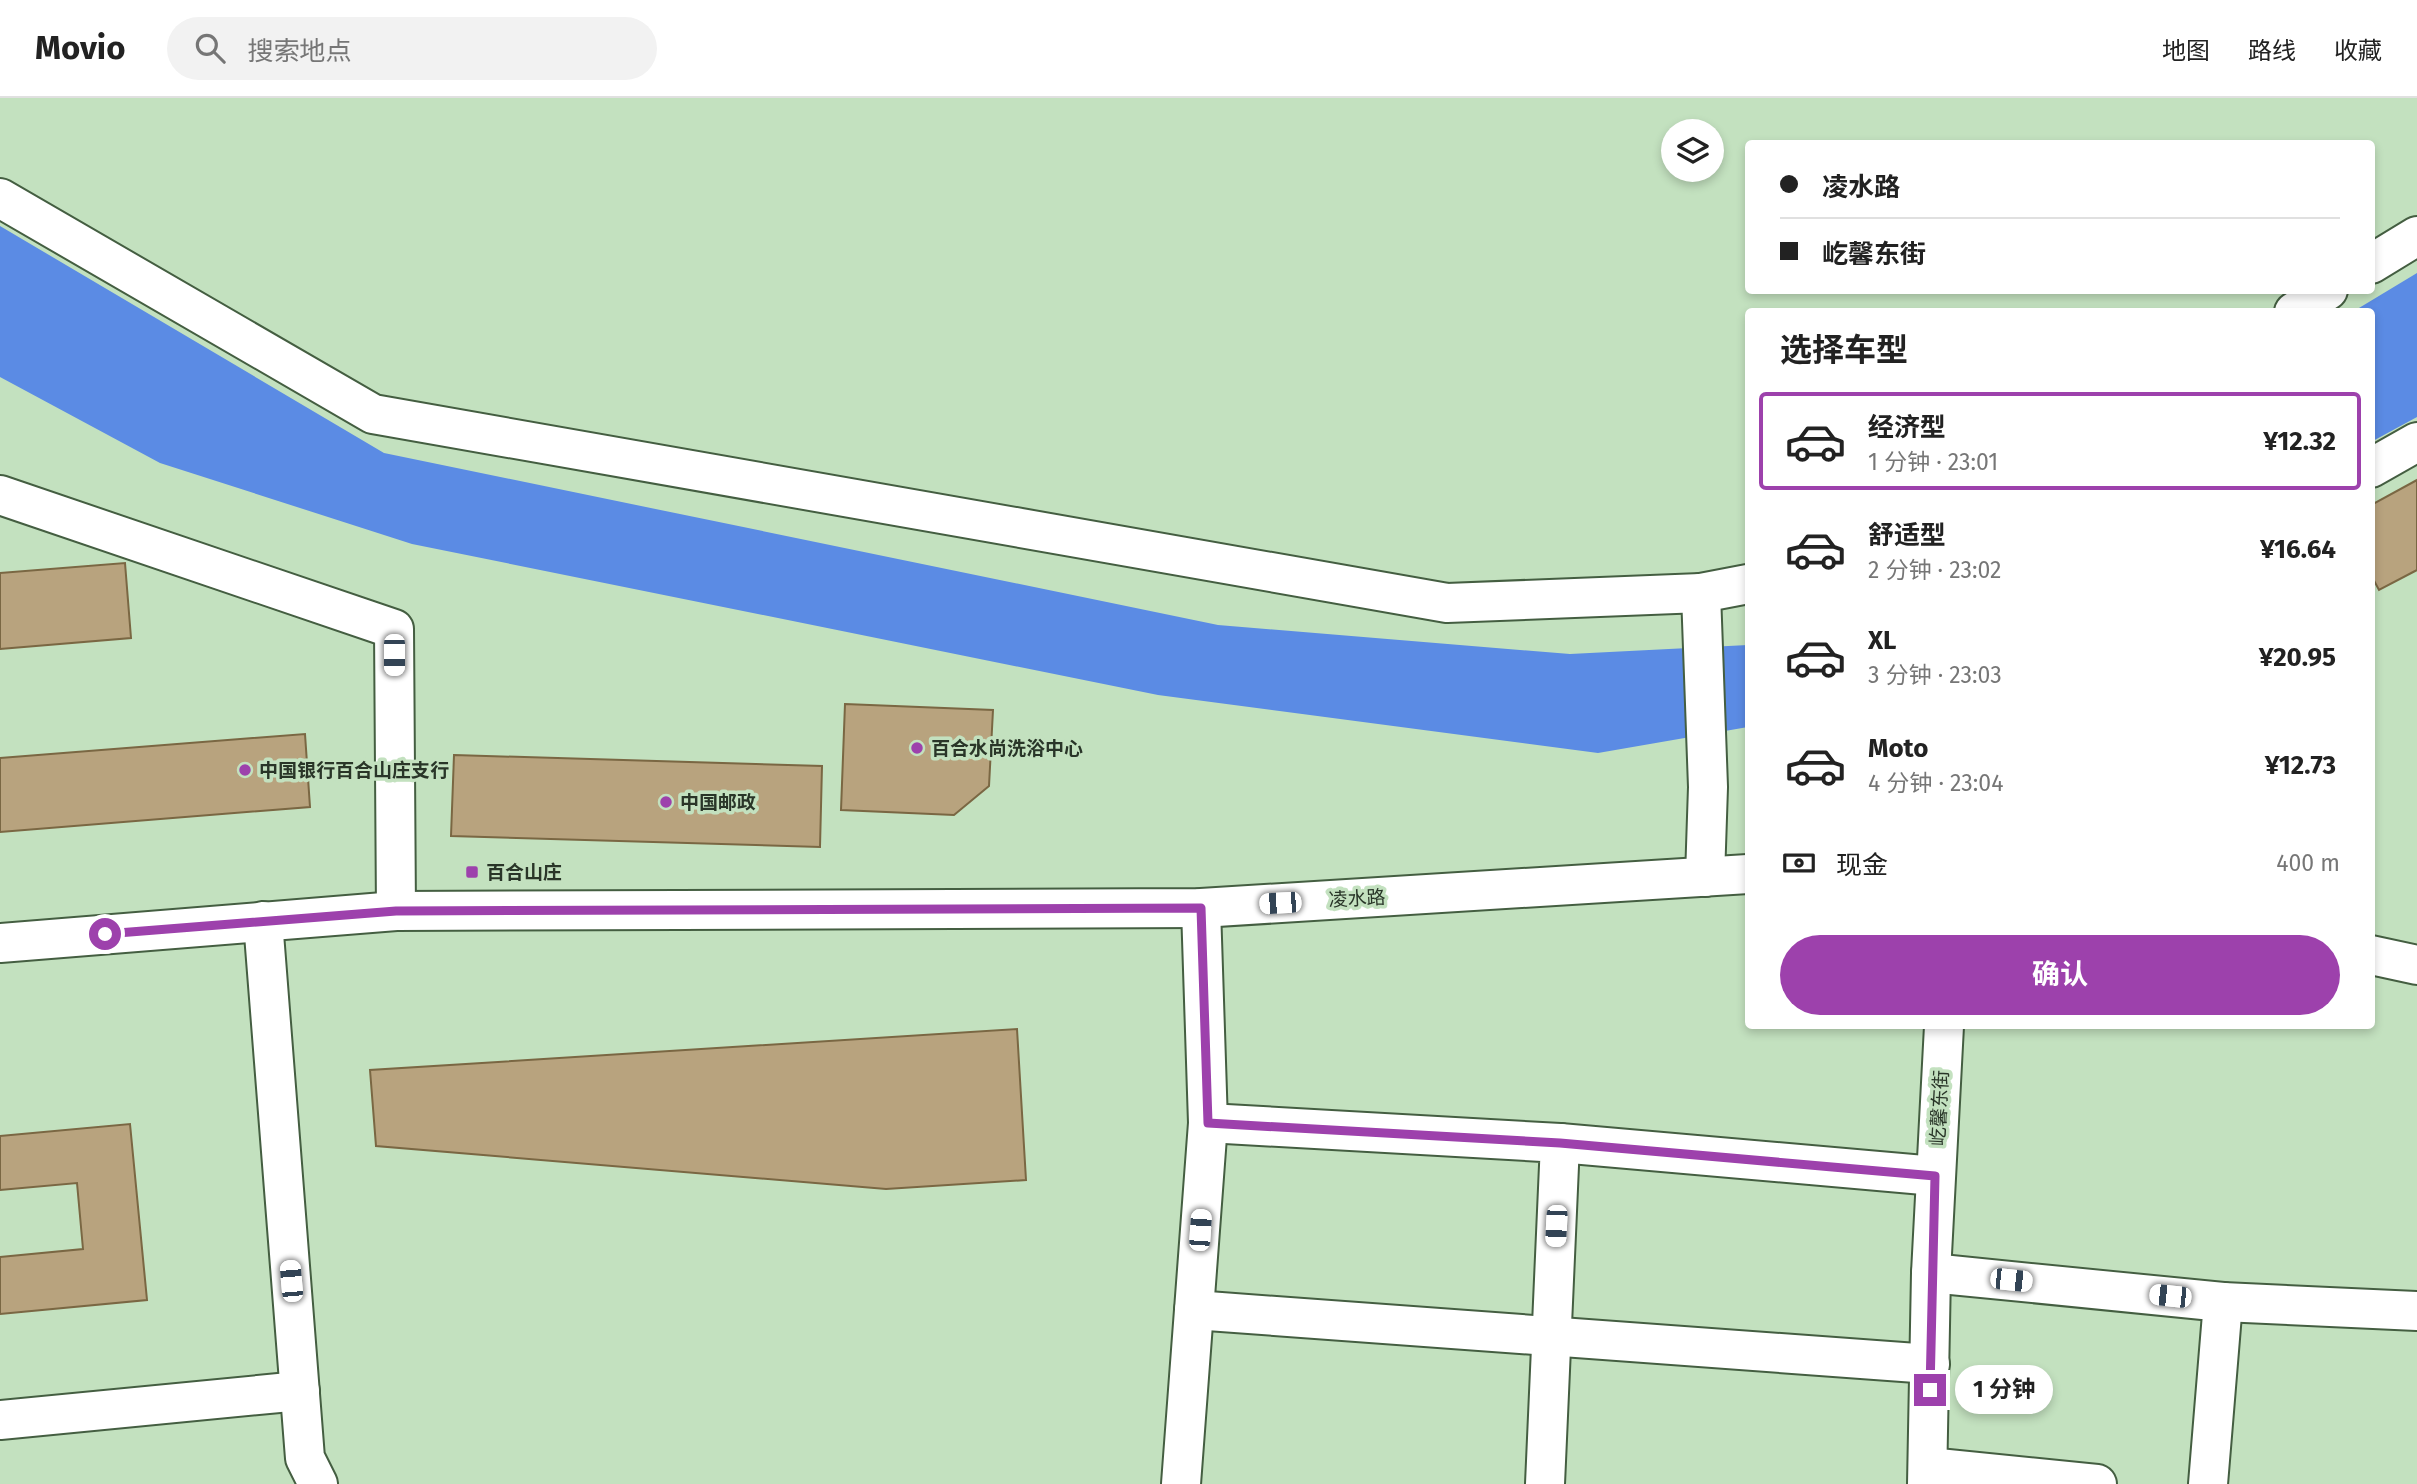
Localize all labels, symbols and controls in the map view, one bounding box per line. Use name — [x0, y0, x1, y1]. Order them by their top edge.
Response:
search box — [167, 17, 657, 80]
text: Movio — [35, 28, 125, 68]
icon: search — [191, 29, 229, 67]
text: 搜索地点 — [247, 36, 351, 67]
text: 地图 — [2162, 37, 2210, 65]
text: 路线 — [2248, 37, 2296, 65]
text: 收藏 — [2334, 37, 2382, 65]
map controls — [1661, 119, 1724, 182]
button: layers — [1661, 119, 1724, 182]
text: 凌水路 — [1822, 172, 1900, 203]
text: 屹馨东街 — [1822, 239, 1926, 270]
text: 选择车型 — [1780, 331, 1908, 369]
icon: car — [1784, 410, 1847, 473]
text: 经济型 — [1868, 412, 1946, 443]
text: ¥12.32 — [2263, 426, 2336, 457]
text: 1 分钟 · 23:01 — [1868, 448, 1998, 476]
icon: car — [1784, 518, 1847, 581]
text: 舒适型 — [1868, 520, 1946, 551]
text: ¥16.64 — [2260, 534, 2336, 565]
text: 2 分钟 · 23:02 — [1868, 556, 2001, 584]
text: XL — [1868, 625, 1896, 656]
icon: car — [1784, 626, 1847, 689]
car — [384, 634, 405, 676]
text: ¥20.95 — [2259, 642, 2336, 673]
text: 3 分钟 · 23:03 — [1868, 661, 2002, 689]
text: Moto — [1868, 733, 1928, 764]
icon: car — [1784, 734, 1847, 797]
place label: 百合水尚洗浴中心 — [931, 737, 1083, 760]
marker: 百合水尚洗浴中心 — [909, 740, 925, 756]
text: ¥12.73 — [2265, 750, 2336, 781]
place label: 中国银行百合山庄支行 — [259, 759, 449, 782]
marker: 中国银行百合山庄支行 — [237, 762, 253, 778]
text: 4 分钟 · 23:04 — [1868, 769, 2003, 797]
place label: 中国邮政 — [680, 791, 756, 814]
marker: 中国邮政 — [658, 794, 674, 810]
icon: cash — [1780, 844, 1818, 882]
text: 400 m — [2276, 849, 2340, 877]
text: 现金 — [1836, 850, 1888, 881]
place label: 百合山庄 — [486, 861, 562, 884]
marker: 百合山庄 — [464, 864, 480, 880]
street label: 凌水路 — [1328, 886, 1386, 911]
car — [1259, 891, 1302, 915]
route start — [89, 918, 121, 950]
button: 确认 — [1780, 935, 2340, 1015]
street label: 屹馨东街 — [1926, 1069, 1953, 1147]
car — [1545, 1204, 1568, 1248]
car — [1189, 1208, 1212, 1252]
car — [279, 1259, 304, 1303]
car — [1990, 1267, 2033, 1293]
car — [2149, 1283, 2192, 1309]
callout: 1 分钟 — [1954, 1366, 2052, 1414]
route end — [1914, 1374, 1946, 1406]
text: 1 分钟 — [1973, 1375, 2035, 1403]

